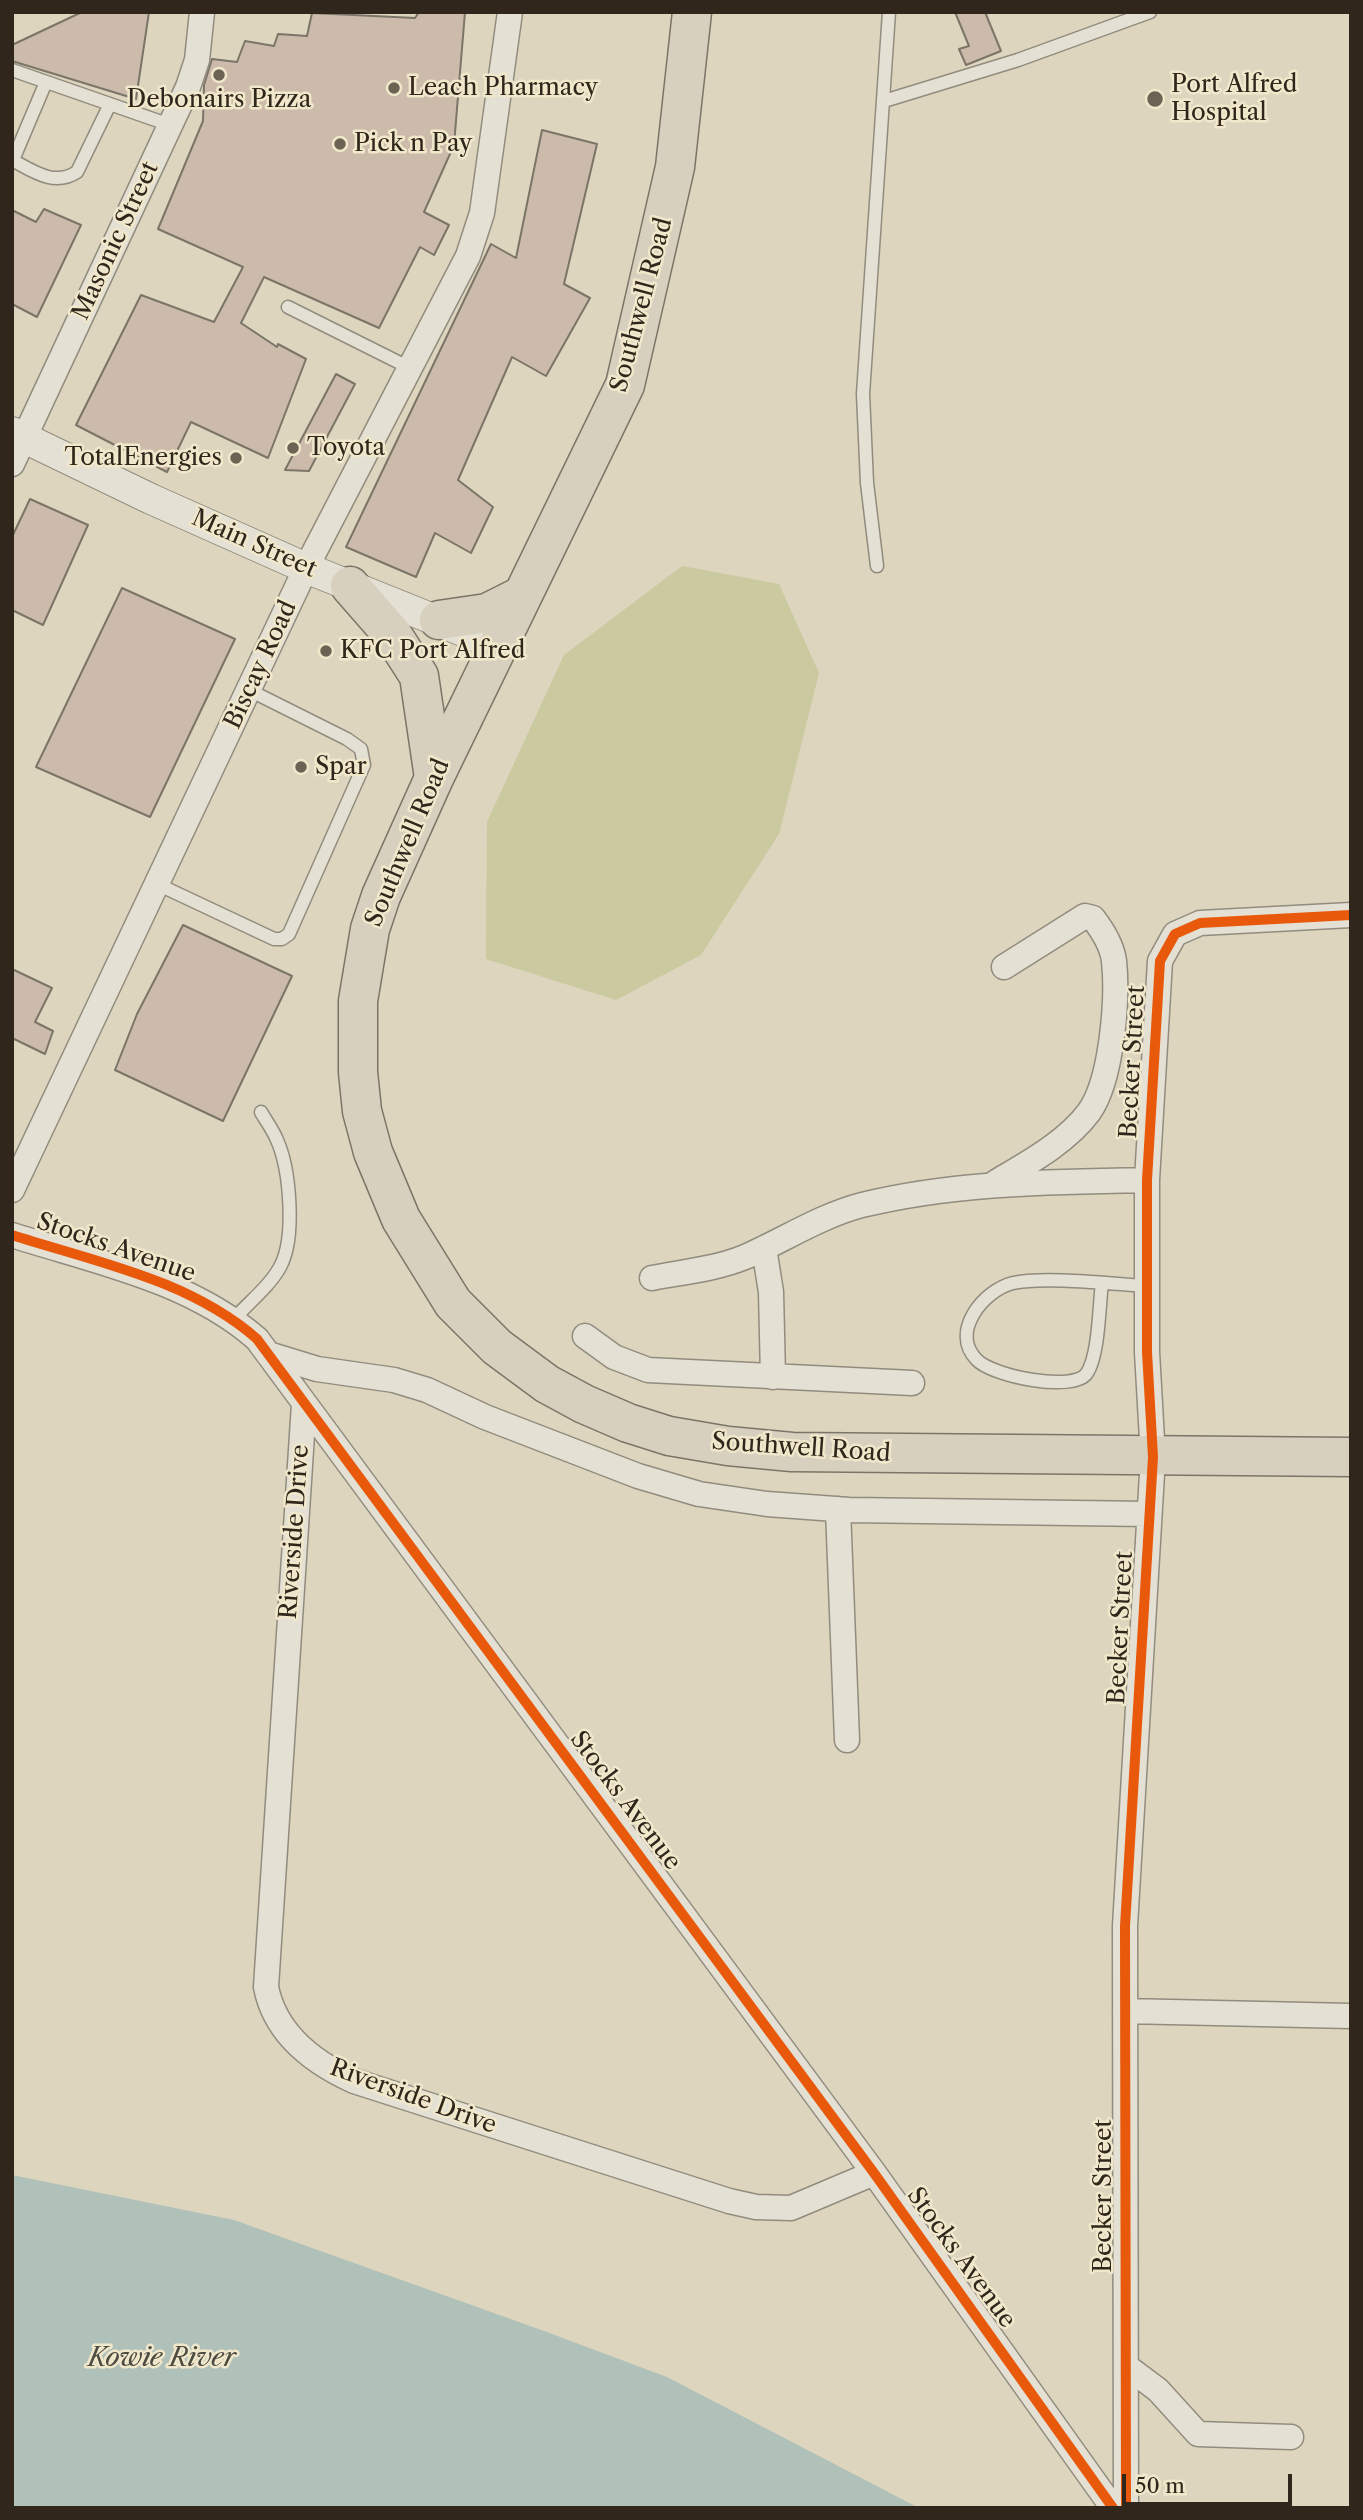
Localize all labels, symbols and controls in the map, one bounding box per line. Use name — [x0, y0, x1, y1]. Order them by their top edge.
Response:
marker: Debonairs Pizza — [211, 67, 227, 83]
place label: Port Alfred Hospital — [1171, 71, 1297, 127]
place label: Leach Pharmacy — [408, 74, 598, 102]
marker: Leach Pharmacy — [386, 80, 402, 96]
place label: Debonairs Pizza — [127, 86, 311, 114]
marker: Port Alfred Hospital — [1145, 89, 1165, 109]
place label: Pick n Pay — [354, 130, 472, 158]
marker: Pick n Pay — [332, 136, 348, 152]
street label: Masonic Street — [67, 157, 165, 325]
street label: Southwell Road — [605, 215, 679, 395]
place label: Toyota — [307, 434, 385, 462]
marker: Toyota — [285, 440, 301, 456]
place label: TotalEnergies — [64, 444, 222, 472]
marker: TotalEnergies — [228, 450, 244, 466]
street label: Main Street — [187, 504, 321, 584]
street label: Biscay Road — [219, 596, 303, 734]
place label: KFC Port Alfred — [340, 637, 525, 665]
marker: KFC Port Alfred — [318, 643, 334, 659]
place label: Spar — [315, 753, 367, 781]
street label: Southwell Road — [360, 755, 456, 931]
marker: Spar — [293, 759, 309, 775]
street label: Becker Street — [1115, 985, 1151, 1139]
street label: Stocks Avenue — [33, 1207, 199, 1289]
street label: Southwell Road — [711, 1427, 891, 1469]
street label: Riverside Drive — [275, 1444, 315, 1620]
street label: Becker Street — [1103, 1551, 1139, 1705]
street label: Stocks Avenue — [563, 1726, 687, 1876]
street label: Riverside Drive — [326, 2054, 500, 2140]
street label: Becker Street — [1090, 2119, 1118, 2273]
street label: Stocks Avenue — [901, 2182, 1021, 2334]
water label: Kowie River — [88, 2342, 236, 2374]
scale bar — [1125, 2460, 1295, 2504]
text: 50 m — [1135, 2473, 1185, 2498]

